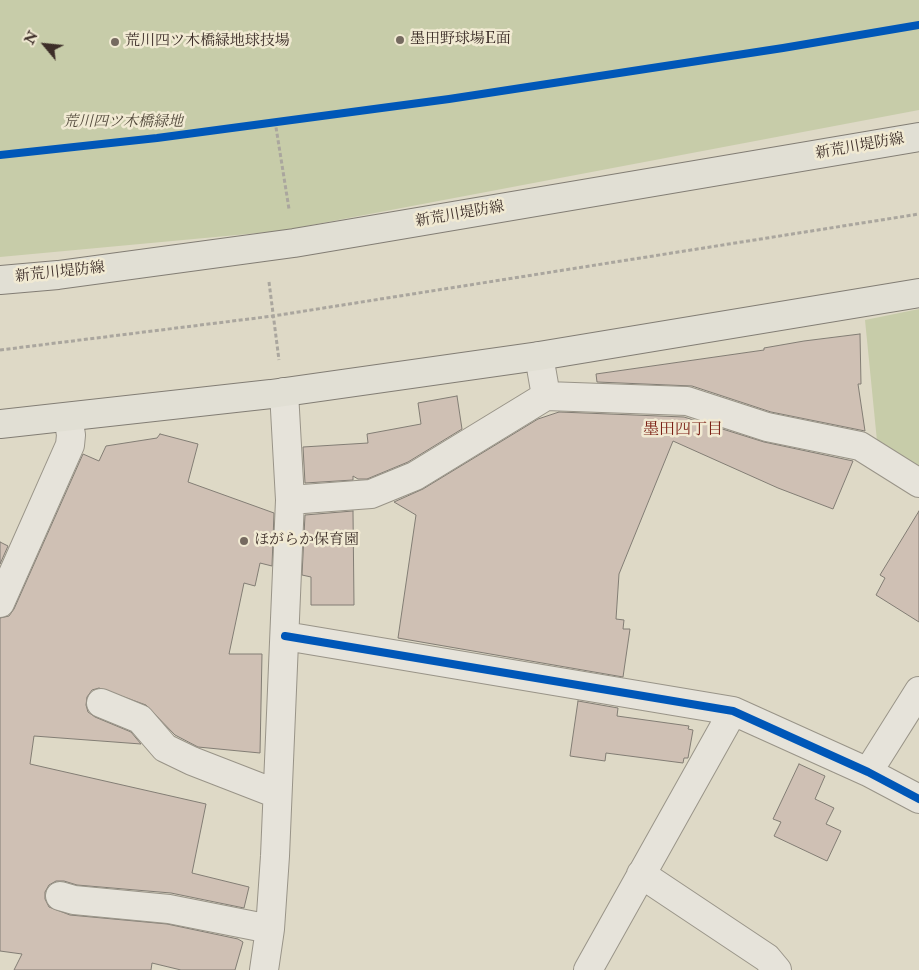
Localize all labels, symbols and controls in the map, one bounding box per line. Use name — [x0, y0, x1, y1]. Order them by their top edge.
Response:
north arrow — [20, 20, 70, 70]
text: N — [21, 28, 42, 47]
place label: 墨田野球場E面 — [410, 31, 511, 49]
place label: 荒川四ツ木橋緑地球技場 — [125, 33, 290, 51]
marker: 墨田野球場E面 — [394, 34, 406, 46]
marker: 荒川四ツ木橋緑地球技場 — [109, 36, 121, 48]
park label: 荒川四ツ木橋緑地 — [63, 114, 183, 132]
street label: 新荒川堤防線 — [814, 130, 906, 164]
street label: 新荒川堤防線 — [414, 198, 506, 232]
street label: 新荒川堤防線 — [14, 259, 106, 287]
district label: 墨田四丁目 — [643, 421, 723, 441]
place label: ほがらか保育園 — [254, 532, 359, 550]
marker: ほがらか保育園 — [238, 535, 250, 547]

